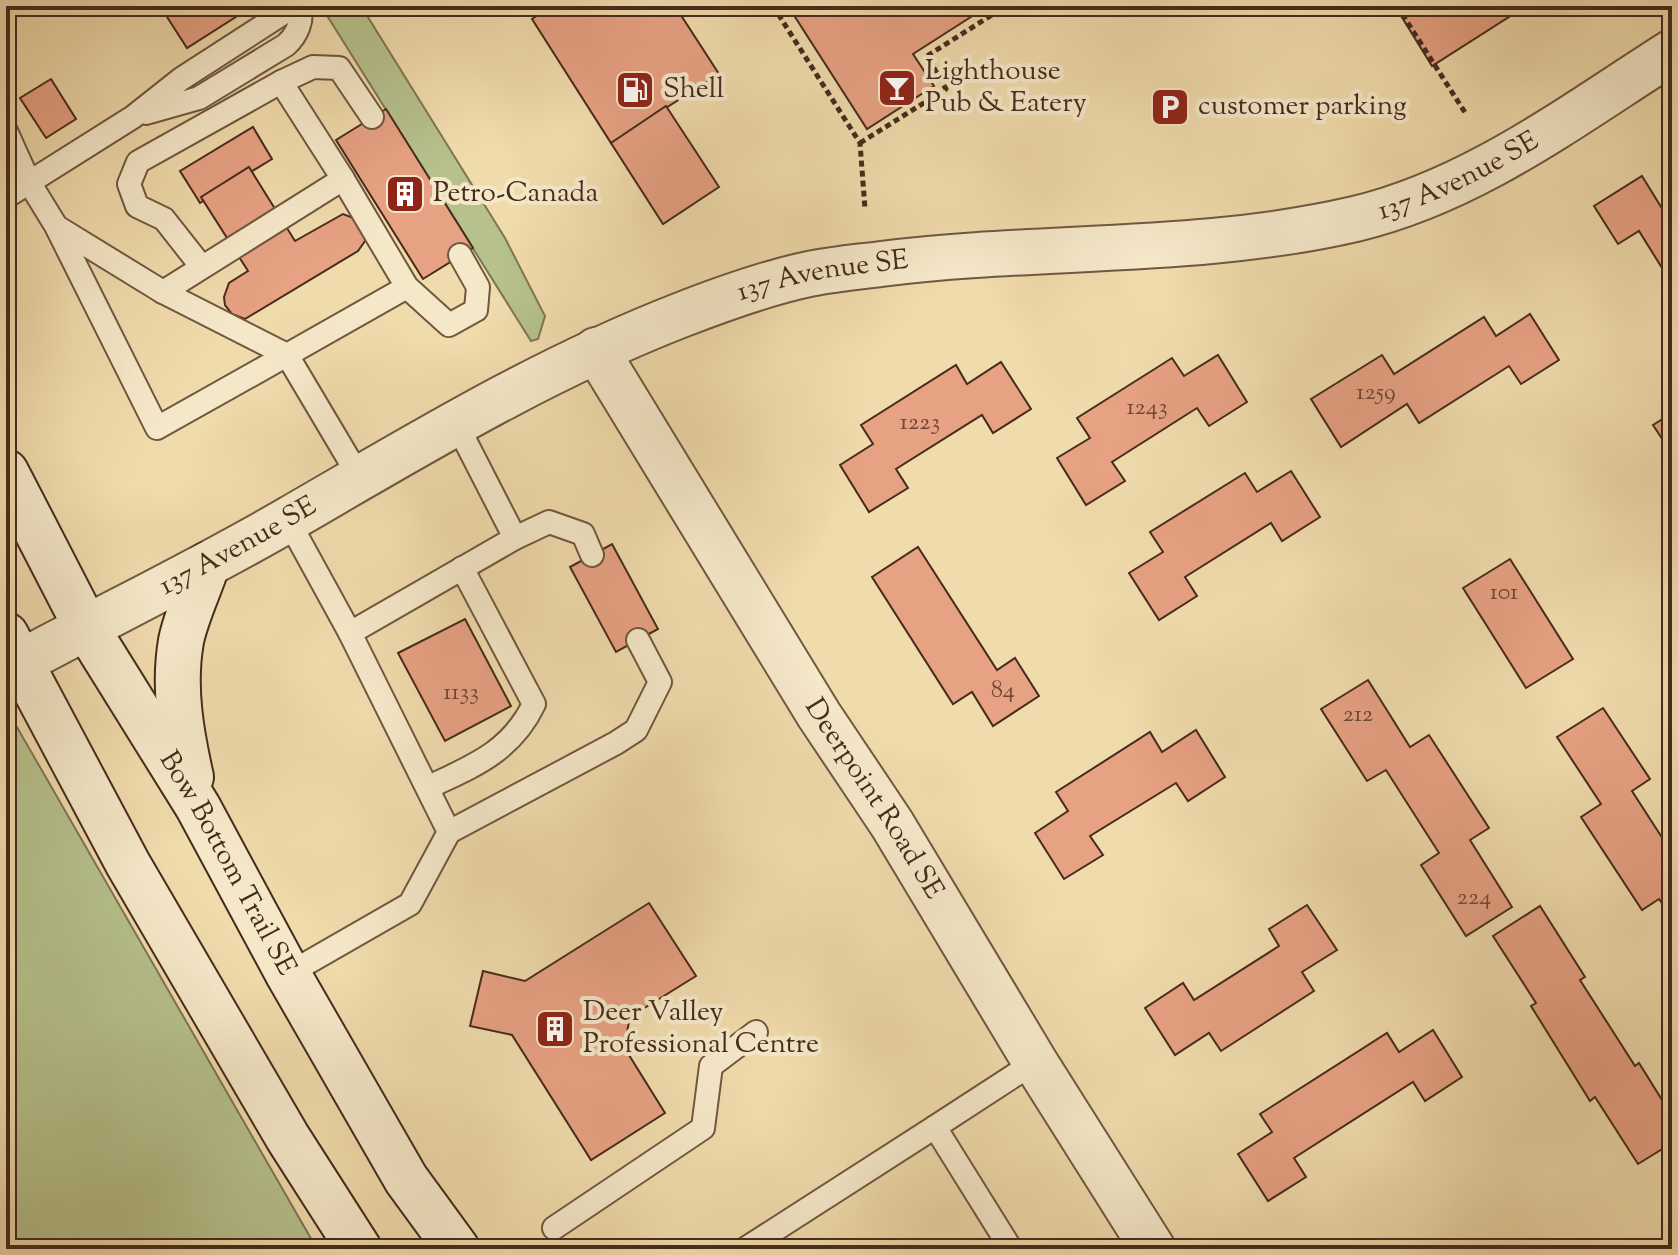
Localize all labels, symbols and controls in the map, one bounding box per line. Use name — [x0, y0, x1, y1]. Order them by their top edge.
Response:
place label: Lighthouse Pub & Eatery — [925, 52, 1087, 124]
bar icon: Lighthouse Pub & Eatery — [876, 67, 918, 109]
fuel station icon: Shell — [614, 69, 656, 111]
place label: Shell — [663, 70, 725, 110]
parking icon: customer parking — [1149, 86, 1191, 128]
place label: customer parking — [1198, 87, 1407, 127]
street label: 137 Avenue SE — [1373, 122, 1547, 232]
building icon: Petro-Canada — [384, 173, 426, 215]
place label: Petro-Canada — [433, 174, 598, 214]
street label: 137 Avenue SE — [732, 241, 911, 313]
house number: 1259 — [1356, 376, 1396, 410]
house number: 1243 — [1126, 391, 1168, 425]
house number: 1223 — [900, 406, 940, 440]
street label: 137 Avenue SE — [153, 487, 325, 606]
house number: 101 — [1490, 576, 1518, 610]
house number: 84 — [991, 674, 1015, 708]
house number: 1133 — [443, 676, 479, 710]
street label: Deerpoint Road SE — [794, 691, 953, 907]
house number: 212 — [1343, 698, 1373, 732]
street label: Bow Bottom Trail SE — [148, 744, 305, 983]
house number: 224 — [1457, 881, 1491, 915]
place label: Deer Valley Professional Centre — [583, 993, 819, 1065]
building icon: Deer Valley Professional Centre — [534, 1008, 576, 1050]

